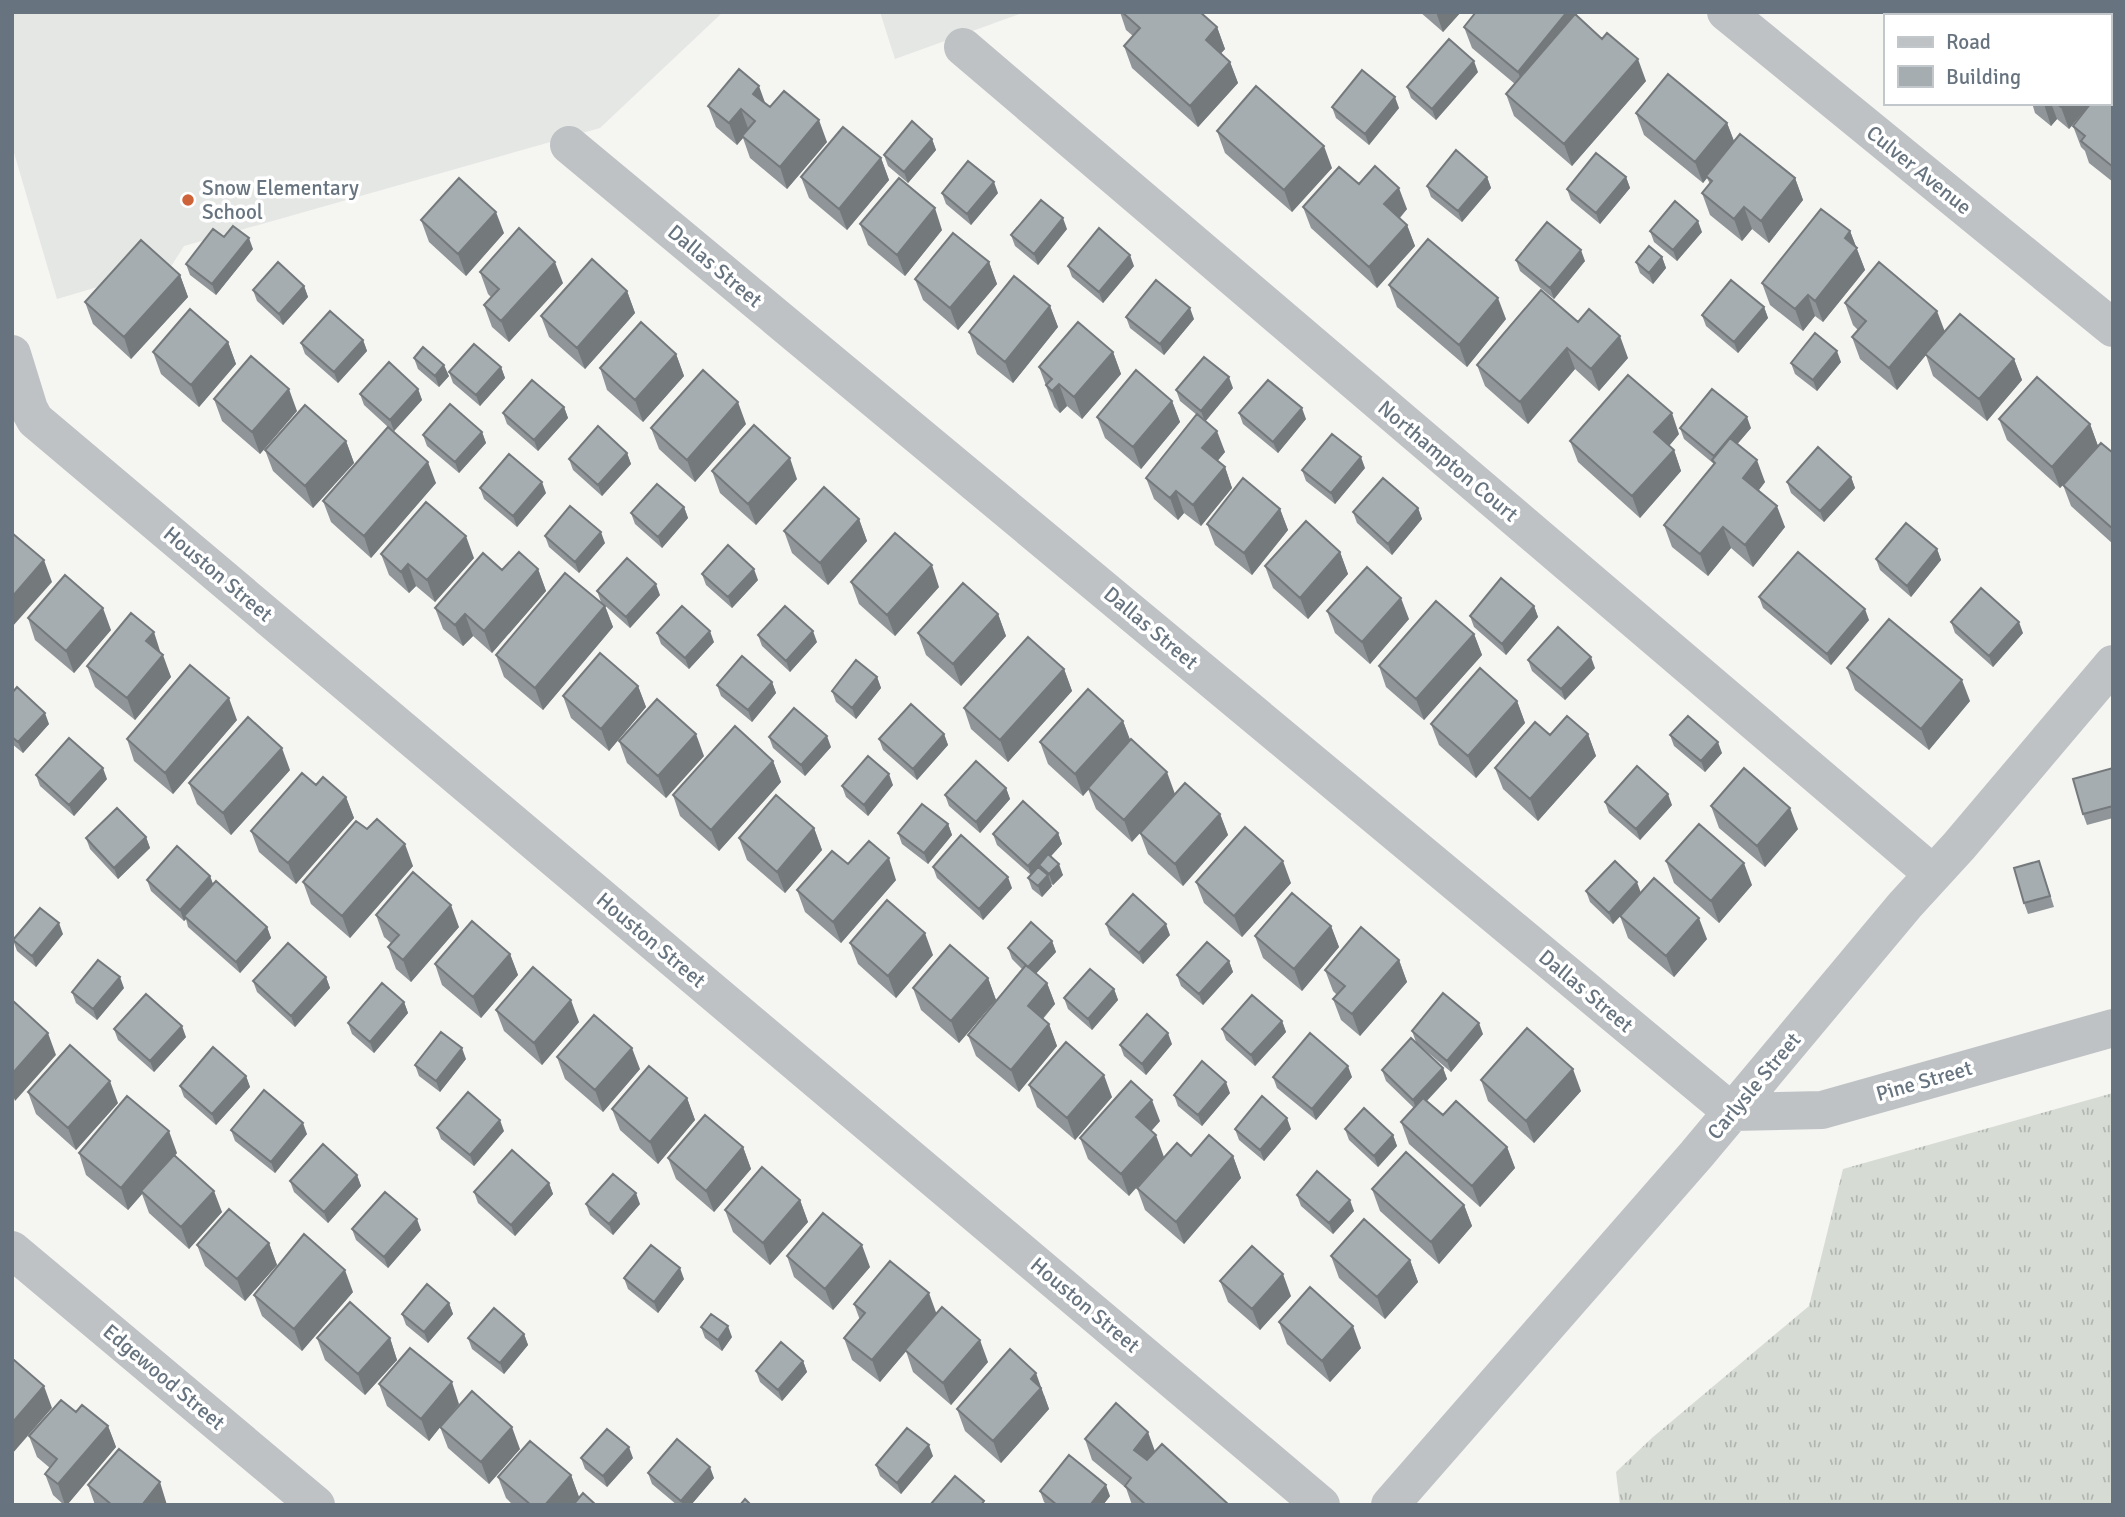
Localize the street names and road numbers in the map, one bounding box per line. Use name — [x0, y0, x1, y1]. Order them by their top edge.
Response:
street label: Culver Avenue — [1861, 120, 1977, 220]
street label: Dallas Street — [662, 219, 768, 313]
street label: Northampton Court — [1373, 395, 1523, 527]
street label: Houston Street — [158, 521, 278, 627]
street label: Dallas Street — [1098, 581, 1204, 675]
street label: Houston Street — [591, 887, 711, 993]
street label: Dallas Street — [1533, 944, 1639, 1038]
street label: Carlysle Street — [1702, 1027, 1806, 1145]
street label: Pine Street — [1873, 1055, 1975, 1107]
street label: Houston Street — [1025, 1252, 1145, 1358]
street label: Edgewood Street — [98, 1318, 230, 1436]

